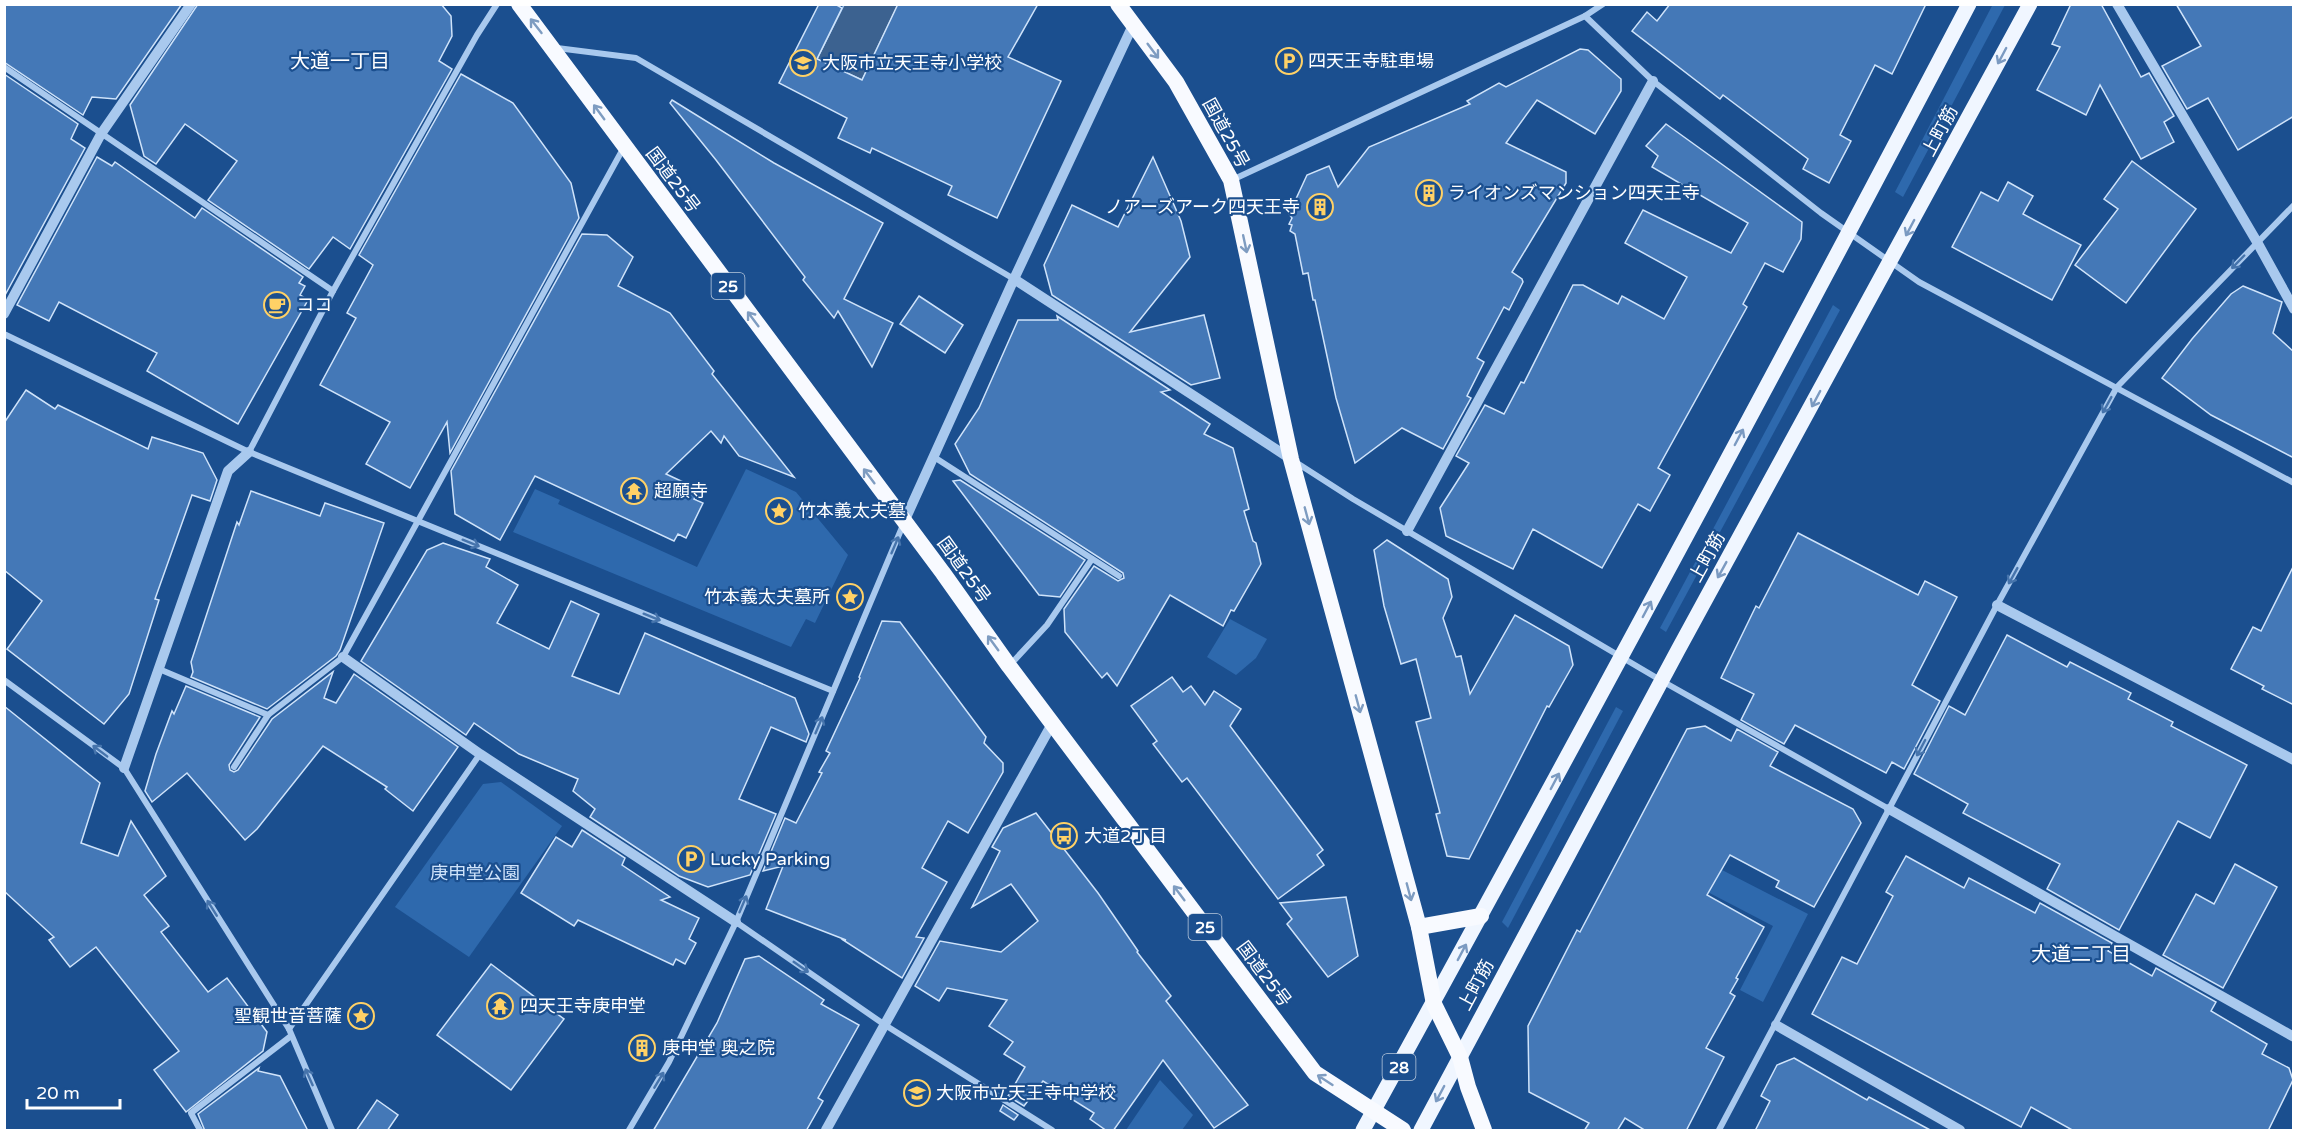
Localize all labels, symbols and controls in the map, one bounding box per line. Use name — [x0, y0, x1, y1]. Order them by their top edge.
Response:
one-way arrow — [530, 18, 543, 34]
one-way arrow — [1147, 43, 1159, 59]
parking icon: 四天王寺駐車場 — [1274, 46, 1304, 76]
one-way arrow — [1996, 47, 2008, 64]
school or university icon: 大阪市立天王寺小学校 — [788, 48, 818, 78]
district label: 大道一丁目 — [290, 50, 390, 74]
place label: 四天王寺駐車場 — [1308, 50, 1434, 72]
place label: 大阪市立天王寺小学校 — [822, 52, 1002, 74]
street label: 国道25号 — [1198, 94, 1254, 172]
street label: 上町筋 — [1918, 102, 1962, 160]
one-way arrow — [593, 104, 605, 121]
street label: 国道25号 — [641, 143, 705, 217]
building icon: ライオンズマンション四天王寺 — [1414, 178, 1444, 208]
place label: ライオンズマンション四天王寺 — [1448, 182, 1700, 204]
building icon: ノアーズアーク四天王寺 — [1305, 192, 1335, 222]
place label: ノアーズアーク四天王寺 — [1105, 196, 1300, 218]
one-way arrow — [1904, 218, 1915, 236]
one-way arrow — [1240, 234, 1251, 253]
one-way arrow — [2231, 254, 2245, 269]
road number: 25 — [712, 273, 744, 299]
cafe icon: ココ — [262, 290, 292, 320]
place label: ココ — [296, 294, 332, 316]
one-way arrow — [747, 312, 759, 328]
one-way arrow — [1810, 389, 1821, 407]
one-way arrow — [2101, 396, 2112, 414]
one-way arrow — [1733, 429, 1745, 446]
one-way arrow — [863, 468, 876, 484]
temple icon: 超願寺 — [619, 476, 649, 506]
place label: 超願寺 — [654, 480, 708, 502]
place icon: 竹本義太夫墓 — [764, 496, 794, 526]
place label: 竹本義太夫墓 — [798, 500, 906, 522]
one-way arrow — [1301, 506, 1313, 525]
street label: 上町筋 — [1684, 528, 1730, 586]
street label: 国道25号 — [933, 533, 995, 607]
one-way arrow — [890, 537, 901, 555]
one-way arrow — [462, 538, 480, 549]
one-way arrow — [1716, 561, 1728, 578]
one-way arrow — [2007, 567, 2019, 584]
place icon: 竹本義太夫墓所 — [835, 582, 865, 612]
place label: 竹本義太夫墓所 — [704, 586, 830, 608]
one-way arrow — [1641, 601, 1653, 618]
one-way arrow — [642, 612, 660, 623]
one-way arrow — [987, 636, 999, 652]
one-way arrow — [1353, 694, 1364, 713]
one-way arrow — [813, 716, 825, 734]
one-way arrow — [1915, 739, 1927, 756]
one-way arrow — [93, 744, 109, 757]
one-way arrow — [1550, 772, 1561, 790]
bus stop icon: 大道2丁目 — [1049, 821, 1079, 851]
place label: 大道2丁目 — [1084, 825, 1167, 847]
parking icon: Lucky Parking — [676, 844, 706, 874]
place label: Lucky Parking — [710, 848, 830, 870]
park label: 庚申堂公園 — [430, 862, 520, 884]
one-way arrow — [1404, 882, 1415, 901]
one-way arrow — [1173, 886, 1186, 902]
one-way arrow — [738, 896, 749, 914]
one-way arrow — [206, 900, 218, 917]
road number: 25 — [1188, 914, 1222, 940]
street label: 国道25号 — [1232, 937, 1296, 1011]
district label: 大道二丁目 — [2031, 943, 2131, 967]
one-way arrow — [1456, 944, 1468, 961]
street label: 上町筋 — [1454, 956, 1498, 1014]
one-way arrow — [792, 961, 809, 973]
temple icon: 四天王寺庚申堂 — [485, 991, 515, 1021]
place label: 四天王寺庚申堂 — [520, 995, 646, 1017]
place icon: 聖観世音菩薩 — [346, 1001, 376, 1031]
place label: 聖観世音菩薩 — [234, 1005, 342, 1027]
building icon: 庚申堂 奥之院 — [627, 1033, 657, 1063]
place label: 庚申堂 奥之院 — [662, 1037, 775, 1059]
road number: 28 — [1382, 1054, 1416, 1080]
one-way arrow — [302, 1068, 313, 1086]
scale bar — [27, 1072, 120, 1110]
one-way arrow — [653, 1072, 665, 1089]
one-way arrow — [1316, 1073, 1333, 1086]
school or university icon: 大阪市立天王寺中学校 — [902, 1078, 932, 1108]
text: 20 m — [36, 1082, 80, 1104]
place label: 大阪市立天王寺中学校 — [936, 1082, 1116, 1104]
one-way arrow — [1434, 1084, 1445, 1102]

